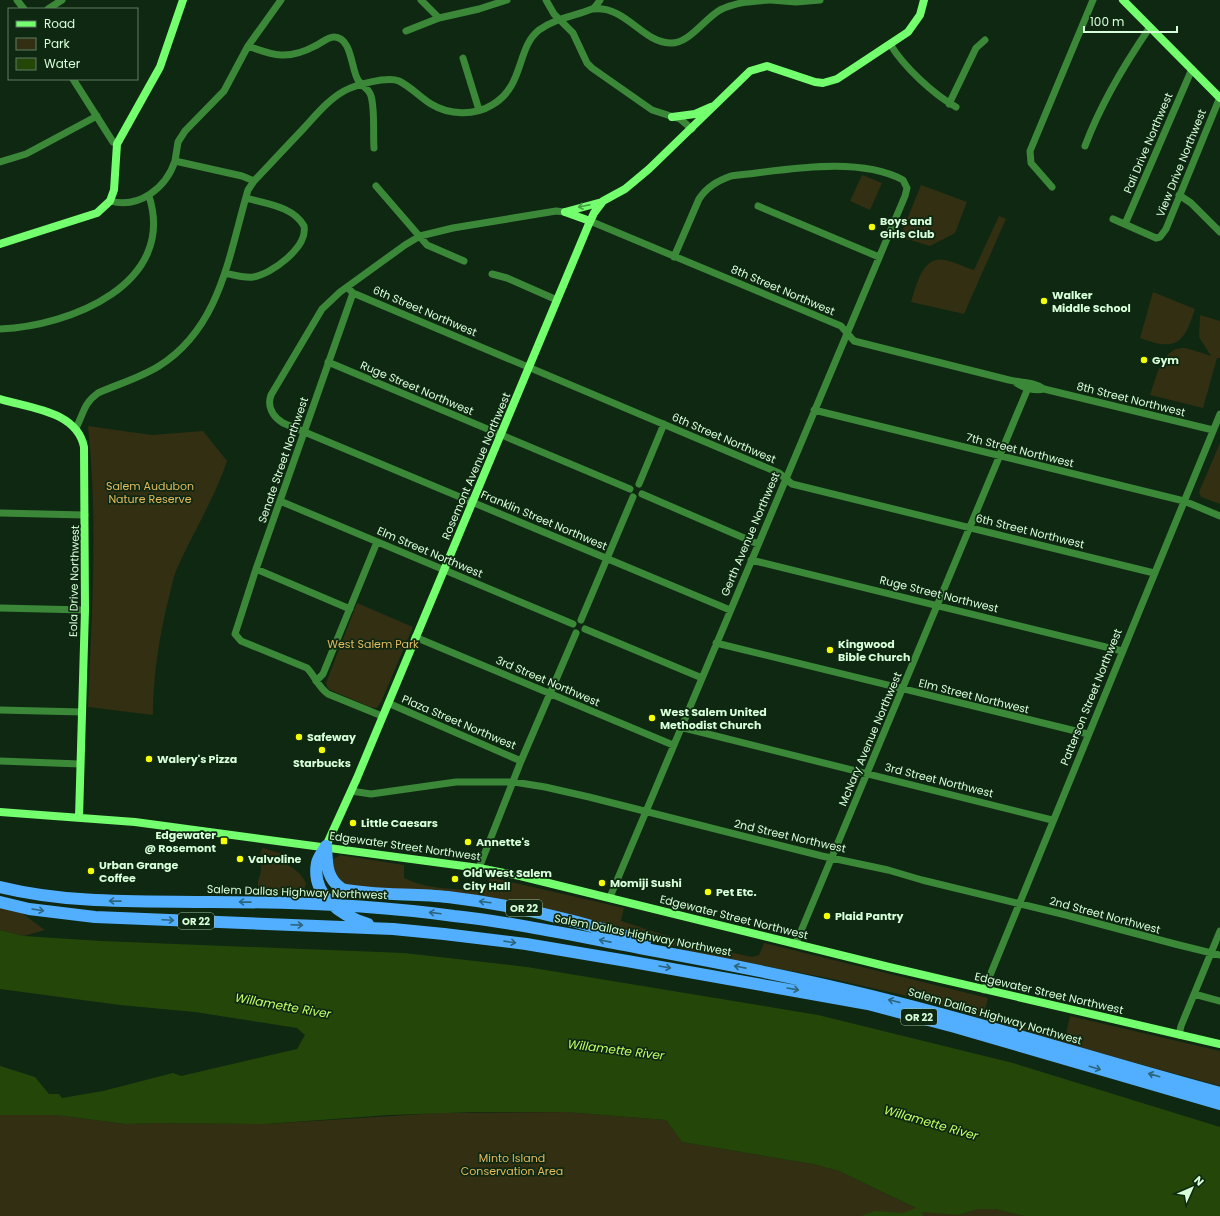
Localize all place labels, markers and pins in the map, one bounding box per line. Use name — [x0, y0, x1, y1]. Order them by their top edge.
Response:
place label: Boys and Girls Club — [880, 213, 935, 242]
marker: Boys and Girls Club — [867, 222, 877, 232]
place label: Walker Middle School — [1052, 287, 1131, 316]
marker: Walker Middle School — [1039, 296, 1049, 306]
place label: Gym — [1152, 352, 1179, 368]
marker: Gym — [1139, 355, 1149, 365]
place label: Kingwood Bible Church — [838, 636, 910, 665]
marker: Kingwood Bible Church — [825, 645, 835, 655]
place label: West Salem United Methodist Church — [660, 704, 767, 733]
marker: West Salem United Methodist Church — [647, 713, 657, 723]
place label: Safeway — [307, 729, 356, 745]
marker: Safeway — [294, 732, 304, 742]
marker: Starbucks — [317, 745, 327, 755]
place label: Walery's Pizza — [157, 751, 237, 767]
marker: Walery's Pizza — [144, 754, 154, 764]
place label: Starbucks — [293, 755, 351, 771]
place label: Little Caesars — [361, 815, 438, 831]
marker: Little Caesars — [348, 818, 358, 828]
place label: Edgewater @ Rosemont — [144, 827, 217, 856]
place label: Annette's — [476, 834, 530, 850]
marker: Edgewater @ Rosemont — [219, 836, 229, 846]
marker: Annette's — [463, 837, 473, 847]
place label: Valvoline — [248, 851, 302, 867]
marker: Valvoline — [235, 854, 245, 864]
place label: Urban Grange Coffee — [99, 857, 179, 886]
place label: Old West Salem City Hall — [463, 865, 552, 894]
marker: Urban Grange Coffee — [86, 866, 96, 876]
marker: Old West Salem City Hall — [450, 874, 460, 884]
place label: Momiji Sushi — [610, 875, 682, 891]
marker: Momiji Sushi — [597, 878, 607, 888]
place label: Pet Etc. — [716, 884, 757, 900]
marker: Pet Etc. — [703, 887, 713, 897]
place label: Plaid Pantry — [835, 908, 904, 924]
marker: Plaid Pantry — [822, 911, 832, 921]

